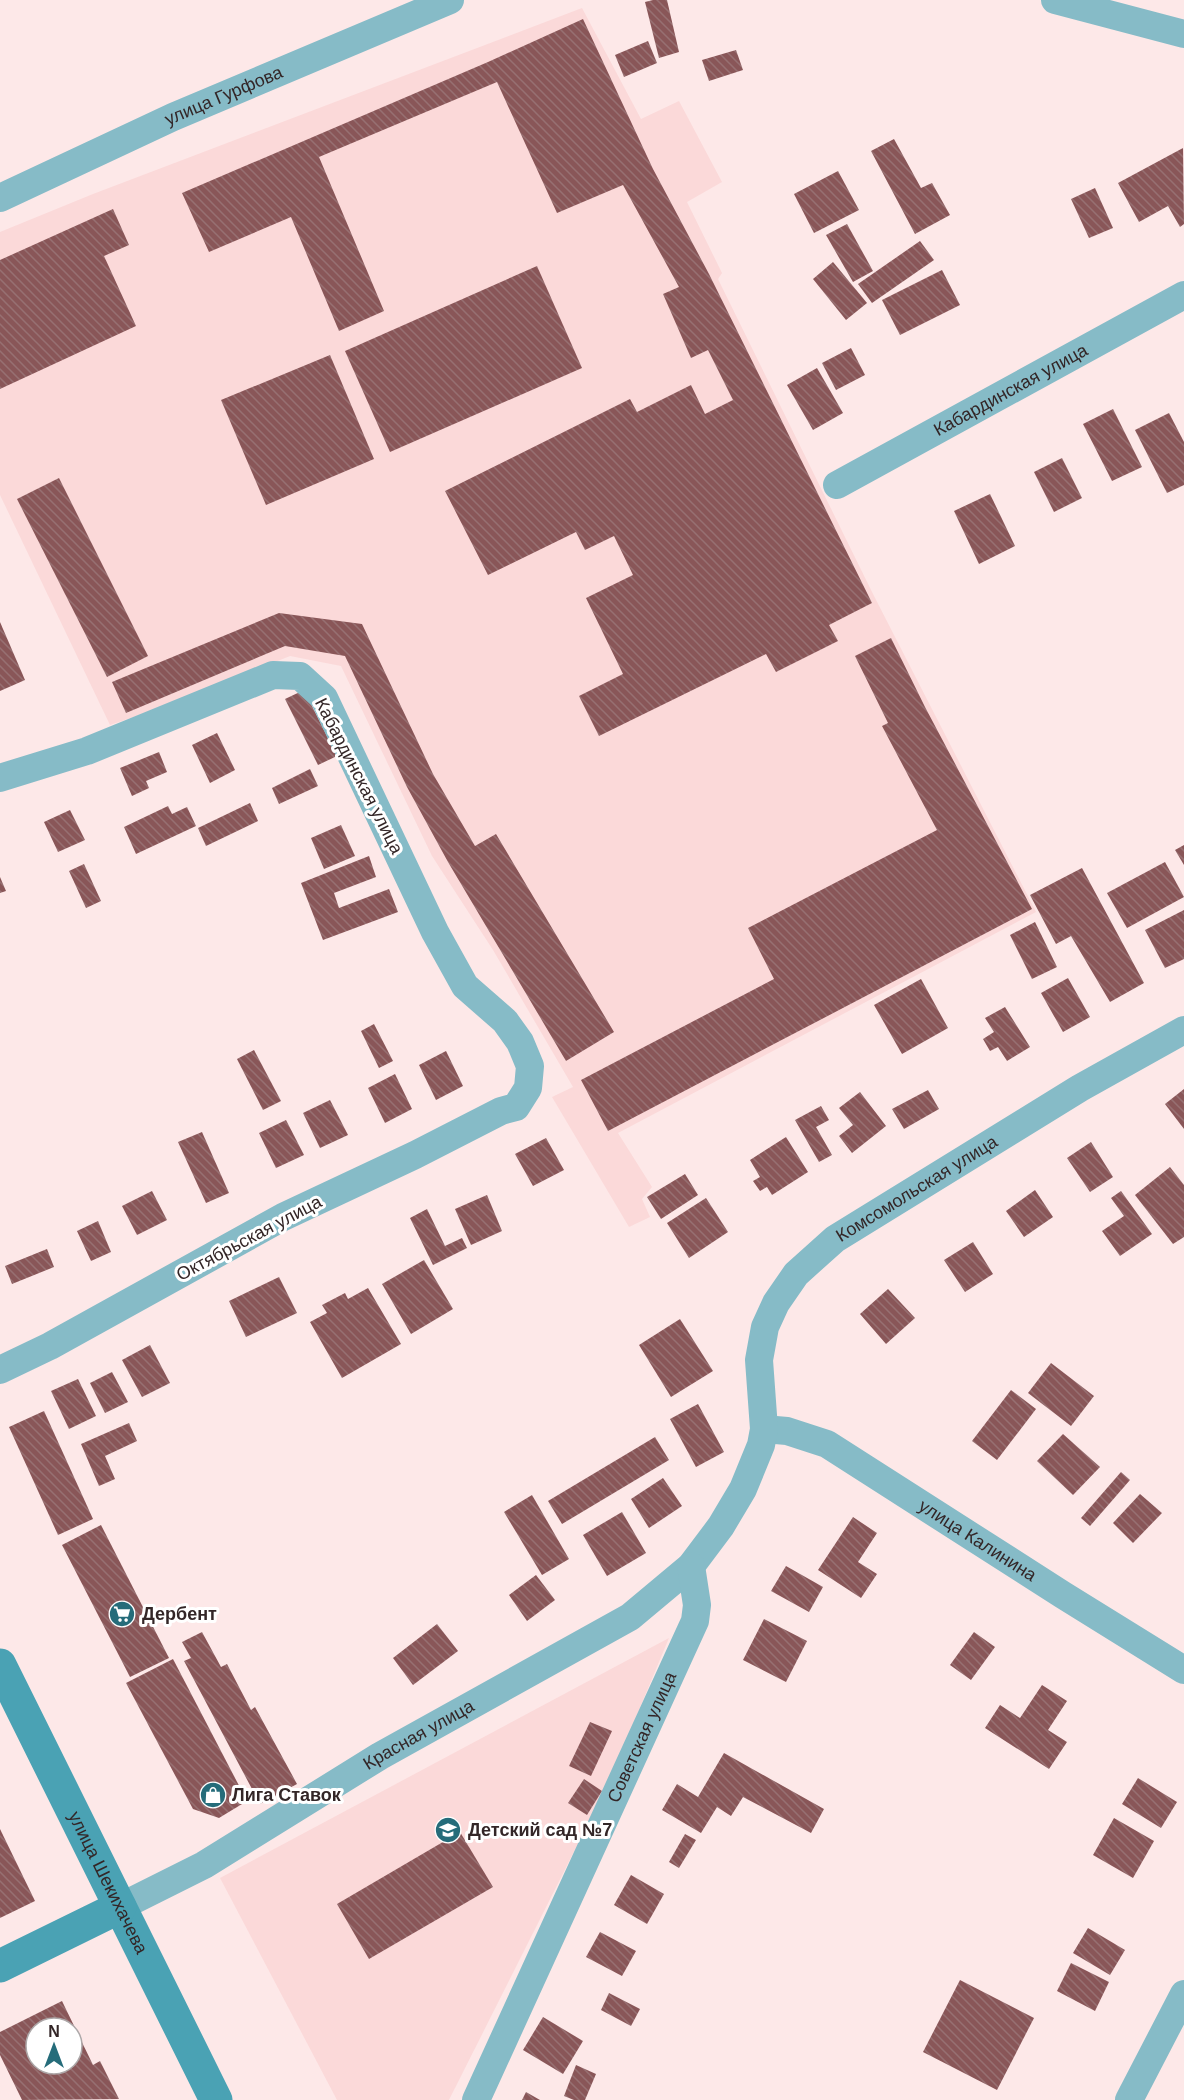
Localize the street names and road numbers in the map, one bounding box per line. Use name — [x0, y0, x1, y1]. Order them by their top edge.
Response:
street label: улица Гурфова — [161, 61, 287, 129]
street label: Кабардинская улица — [930, 339, 1092, 440]
street label: Кабардинская улица — [311, 695, 407, 858]
street label: Комсомольская улица — [832, 1131, 1002, 1246]
street label: Октябрьская улица — [173, 1191, 326, 1285]
street label: улица Калинина — [915, 1495, 1041, 1586]
street label: Советская улица — [603, 1668, 681, 1806]
street label: Красная улица — [360, 1695, 478, 1774]
street label: улица Шекихачева — [64, 1808, 152, 1958]

